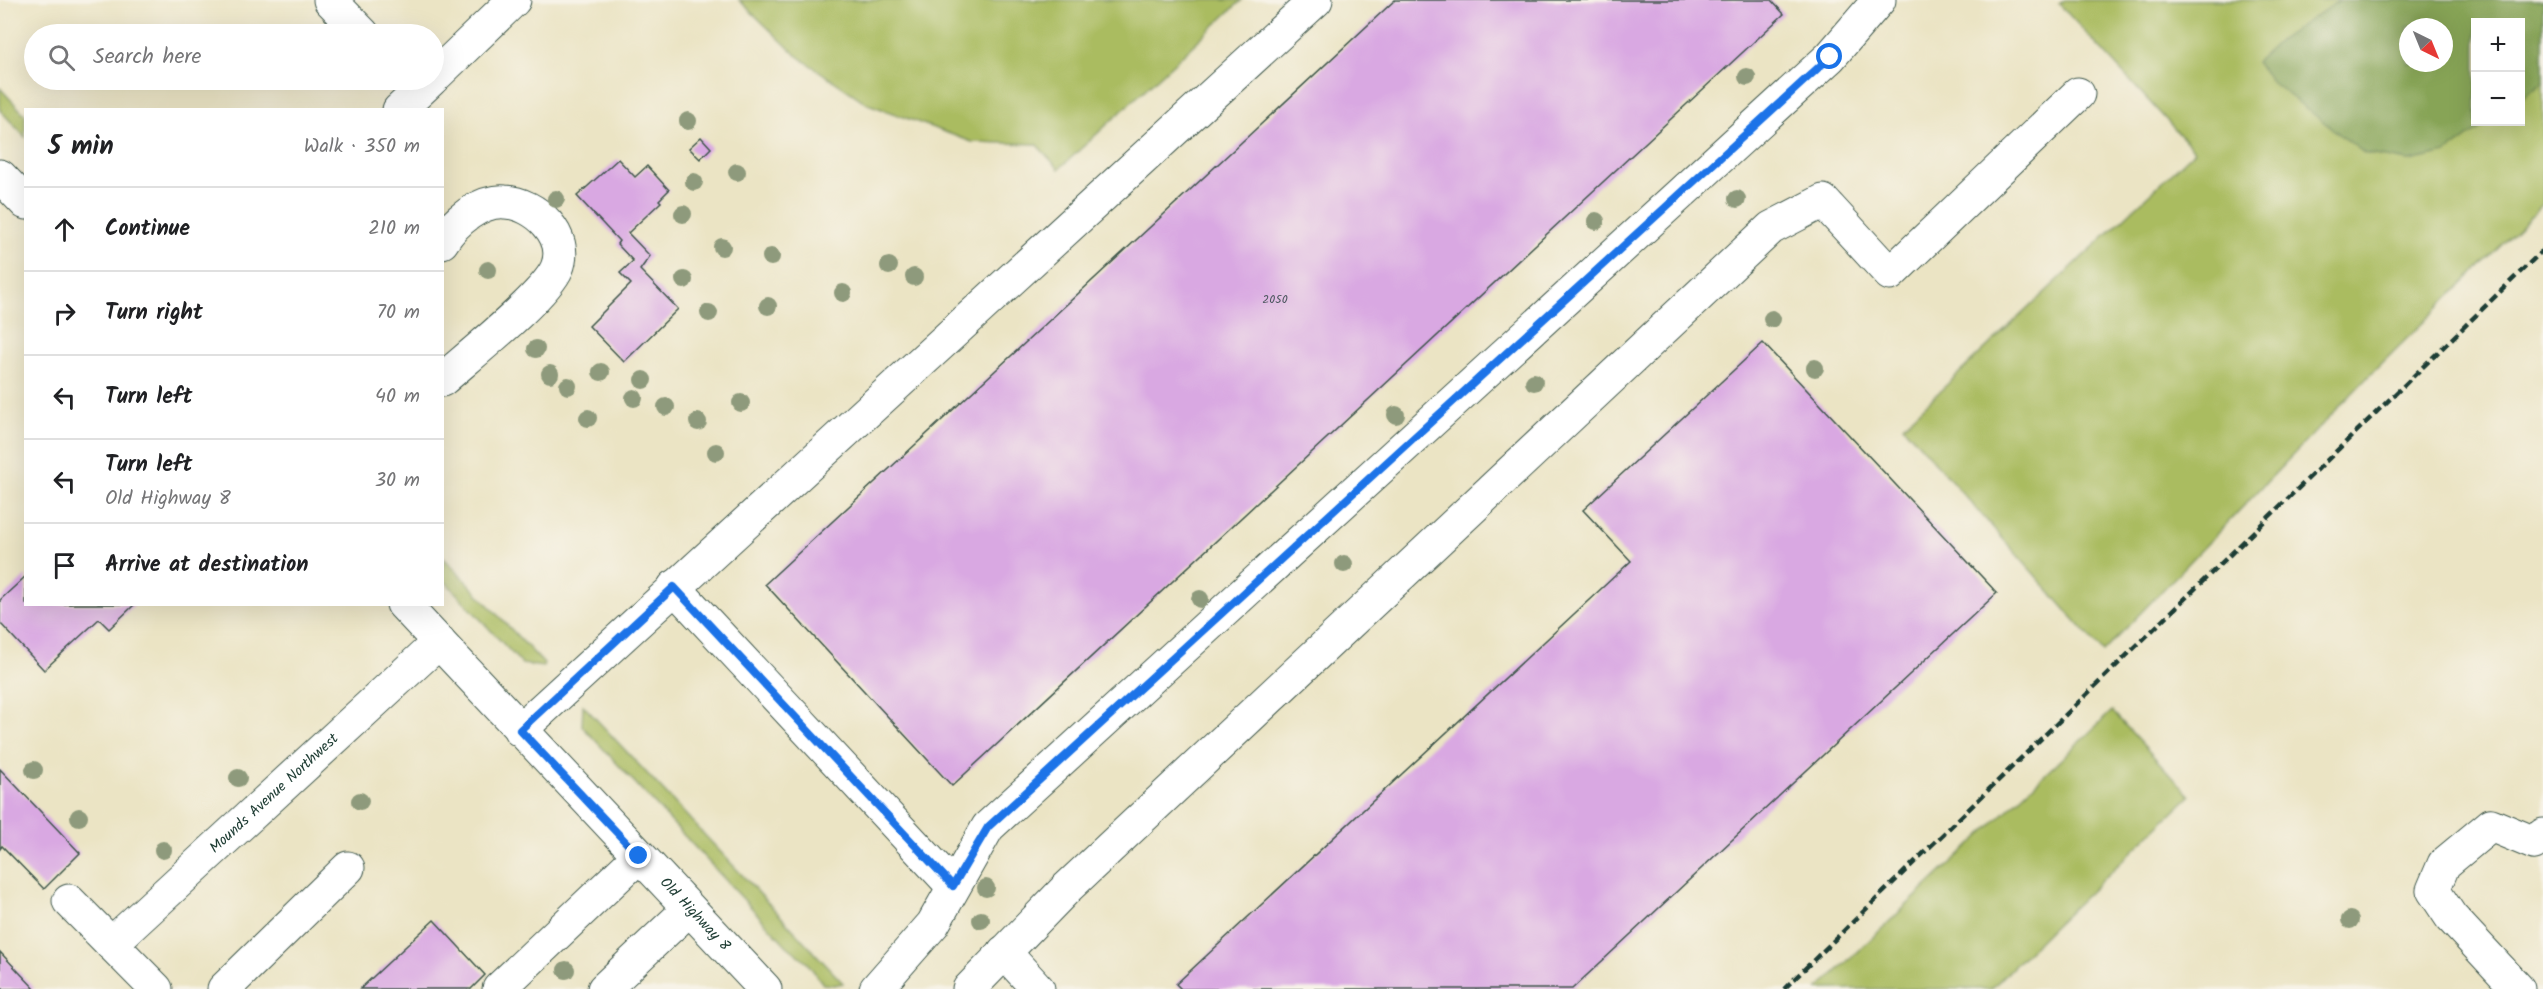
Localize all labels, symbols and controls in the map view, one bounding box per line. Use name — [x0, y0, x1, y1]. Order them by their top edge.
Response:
north arrow — [2399, 18, 2453, 72]
map controls — [2471, 18, 2525, 126]
button: + — [2471, 18, 2525, 72]
search box — [24, 24, 444, 90]
text: Search here — [93, 40, 201, 75]
icon: search — [45, 41, 78, 74]
route start — [1816, 43, 1842, 69]
button: − — [2471, 72, 2525, 126]
text: 5 min — [48, 126, 114, 168]
text: Walk · 350 m — [304, 131, 420, 163]
text: Continue — [105, 212, 190, 247]
icon: ahead — [48, 213, 81, 246]
text: 210 m — [368, 213, 420, 245]
house number: 2050 — [1262, 290, 1288, 309]
text: Turn right — [105, 296, 203, 331]
icon: right — [48, 297, 81, 330]
text: 70 m — [377, 297, 420, 329]
text: Turn left — [105, 380, 192, 415]
icon: left — [48, 381, 81, 414]
text: 40 m — [375, 381, 420, 413]
text: Turn left — [105, 448, 192, 483]
icon: left — [48, 465, 81, 498]
text: 30 m — [375, 465, 420, 497]
text: Old Highway 8 — [105, 483, 231, 515]
text: Arrive at destination — [105, 548, 308, 583]
icon: arrive — [48, 549, 81, 582]
street label: Mounds Avenue Northwest — [204, 727, 345, 860]
route end — [625, 842, 651, 868]
street label: Old Highway 8 — [654, 872, 737, 958]

